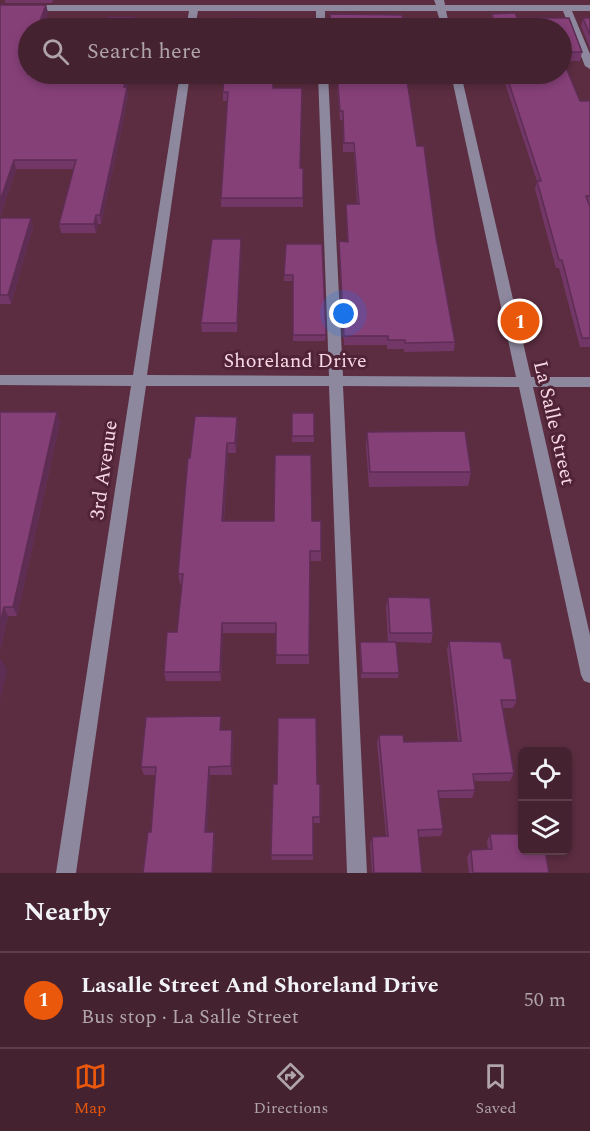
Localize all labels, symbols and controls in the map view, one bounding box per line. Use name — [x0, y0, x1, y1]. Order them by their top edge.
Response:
search box — [18, 18, 572, 84]
icon: search — [39, 35, 72, 68]
text: Search here — [87, 35, 201, 68]
pin: 1 — [500, 298, 540, 344]
your location — [329, 299, 358, 328]
street label: Shoreland Drive — [223, 346, 367, 376]
street label: La Salle Street — [525, 358, 583, 488]
street label: 3rd Avenue — [82, 418, 126, 522]
map controls — [518, 747, 572, 855]
button: locate — [518, 747, 572, 801]
button: layers — [518, 801, 572, 855]
text: Nearby — [24, 892, 110, 932]
text: Lasalle Street And Shoreland Drive — [81, 969, 439, 1002]
text: 1 — [38, 985, 49, 1015]
text: 50 m — [524, 985, 566, 1015]
text: Bus stop · La Salle Street — [81, 1002, 299, 1032]
tab: Map — [74, 1060, 107, 1120]
tab: Directions — [254, 1060, 328, 1120]
tab: Saved — [475, 1060, 516, 1120]

